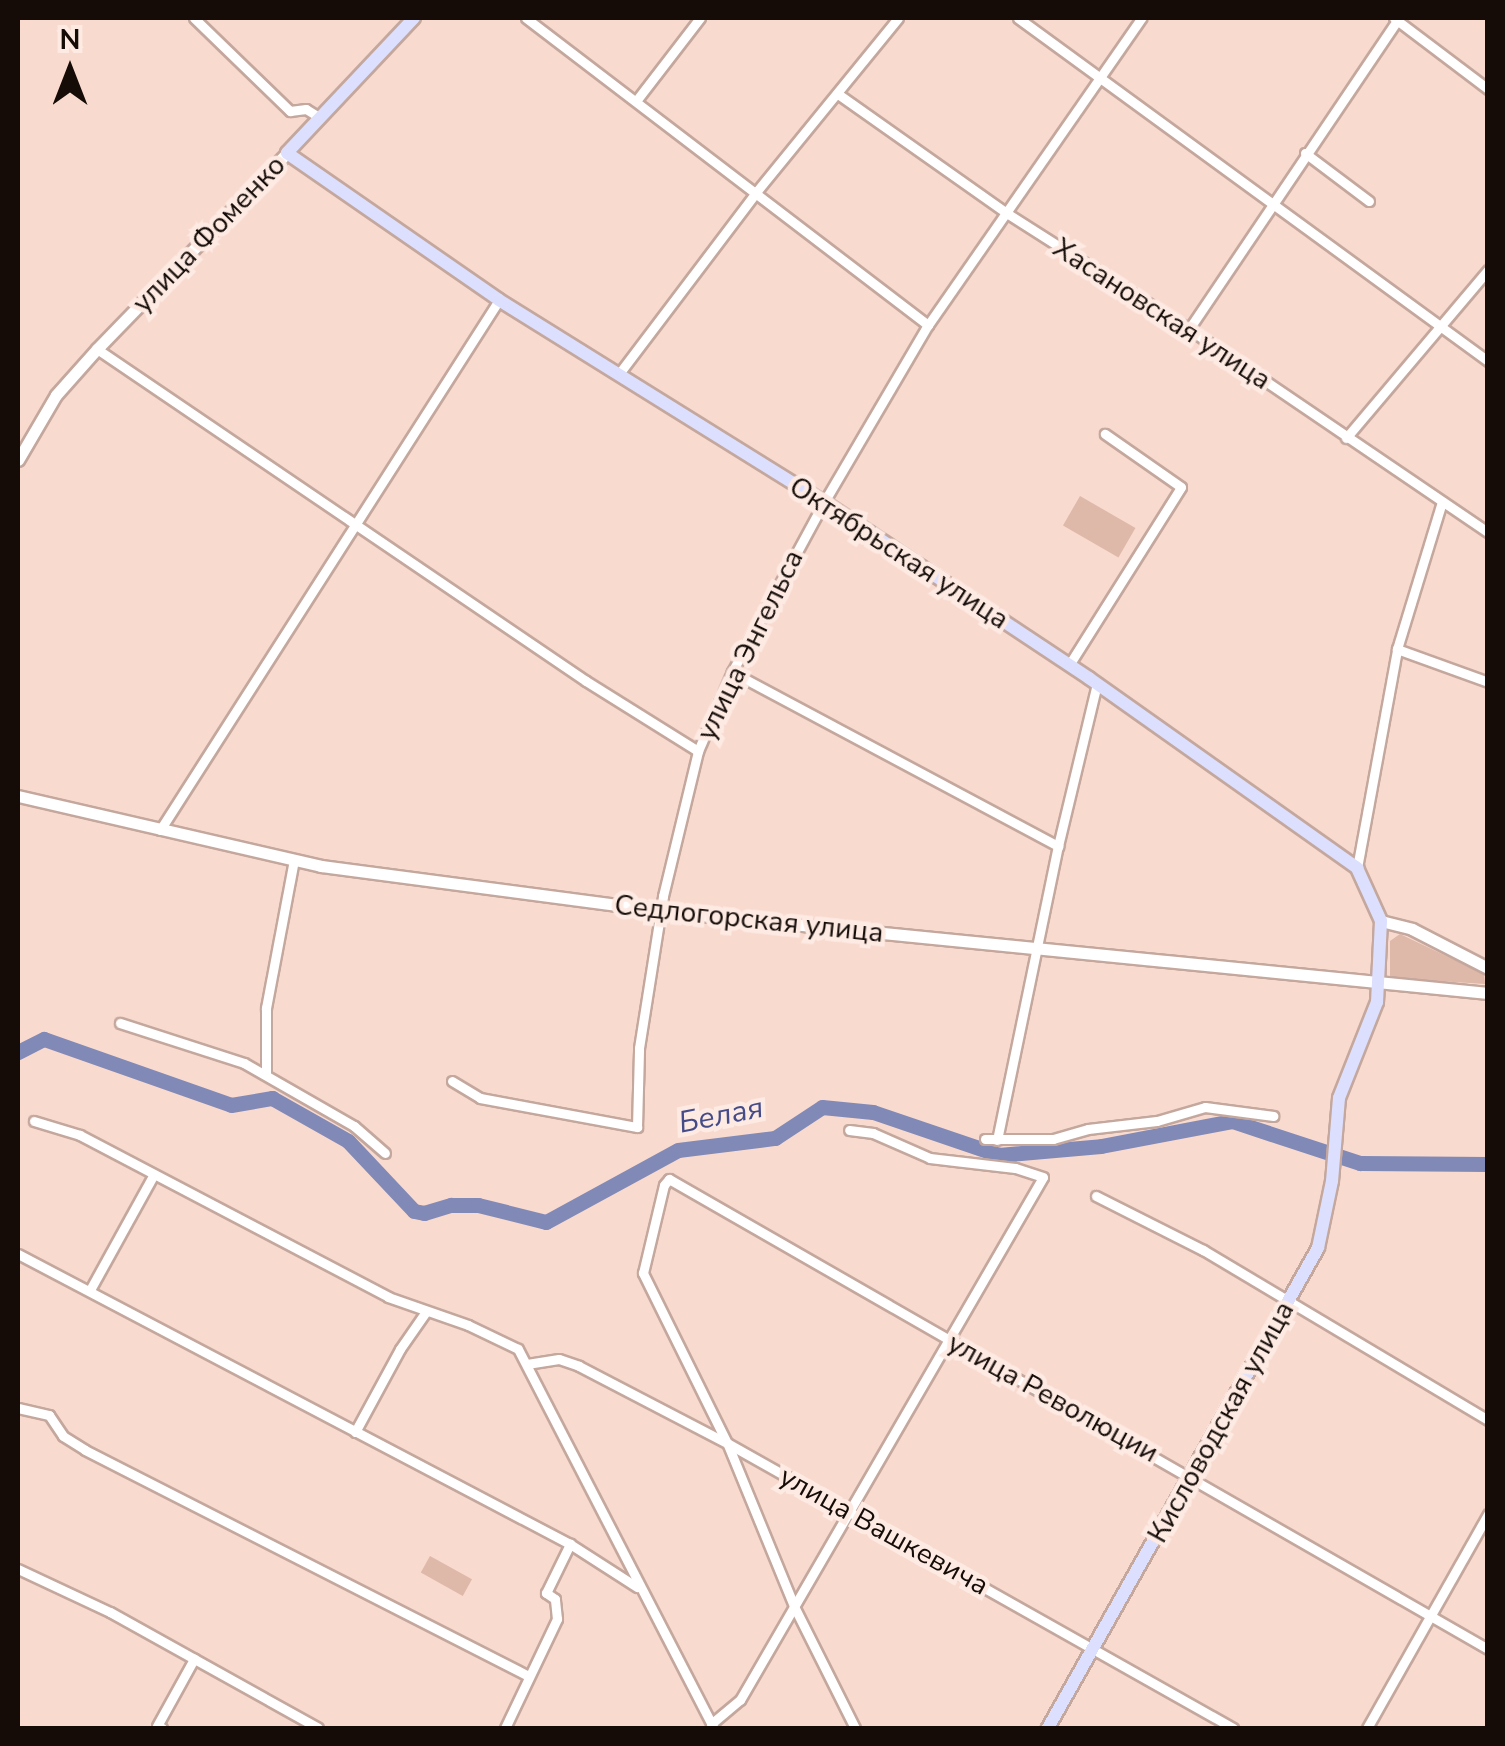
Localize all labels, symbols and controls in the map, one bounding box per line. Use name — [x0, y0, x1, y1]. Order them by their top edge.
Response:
north arrow — [20, 20, 120, 120]
text: N — [60, 21, 80, 59]
street label: улица Фоменко — [126, 148, 292, 320]
street label: Хасановская улица — [1047, 231, 1277, 397]
street label: Октябрьская улица — [783, 470, 1015, 636]
street label: улица Энгельса — [689, 544, 811, 746]
street label: Седлогорская улица — [613, 888, 885, 950]
water label: Белая — [676, 1090, 766, 1142]
street label: Кисловодская улица — [1141, 1295, 1301, 1549]
street label: улица Революции — [942, 1326, 1164, 1470]
street label: улица Вашкевича — [774, 1460, 994, 1602]

